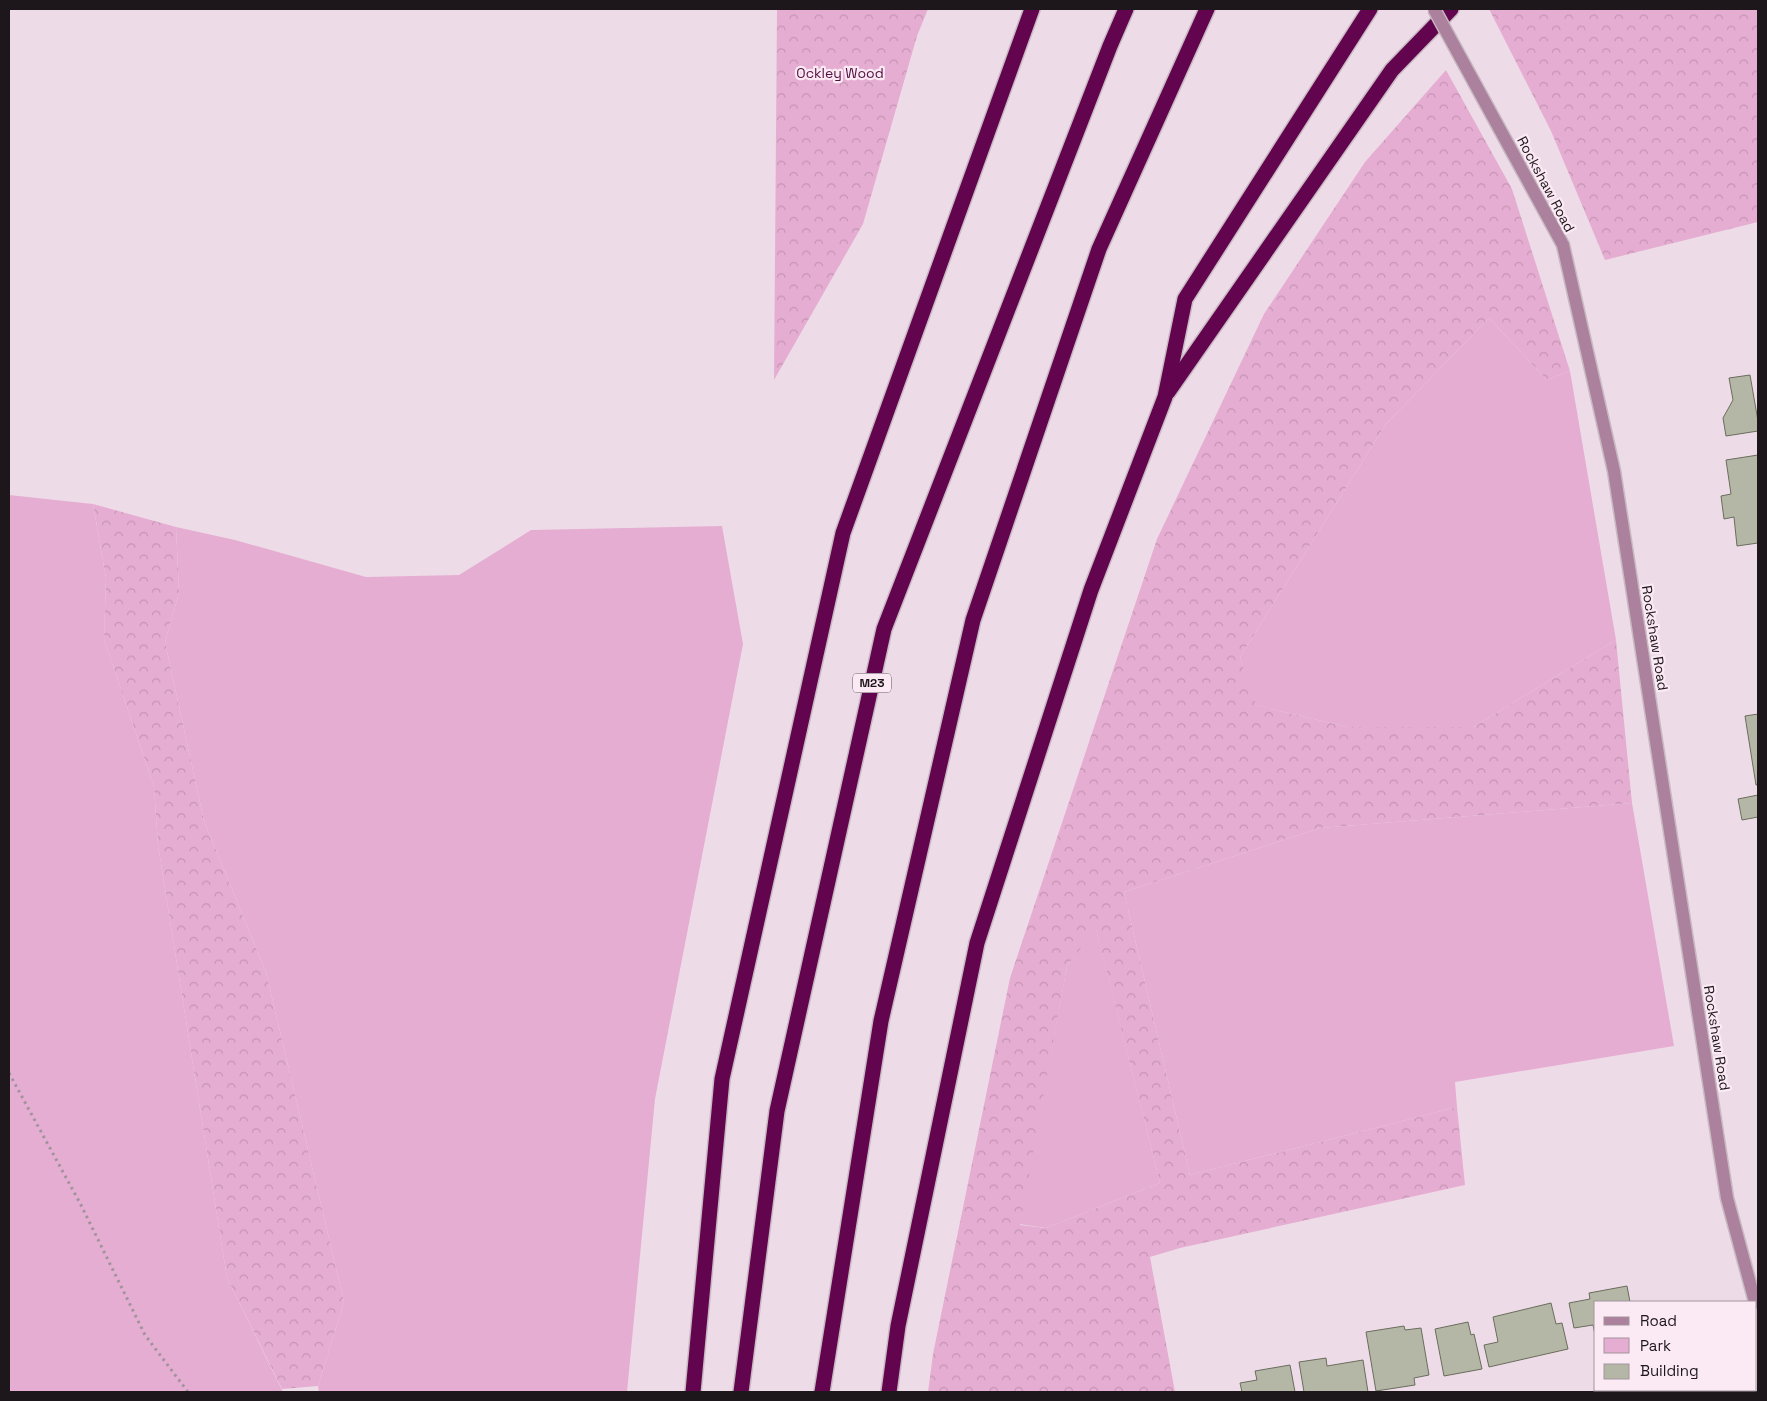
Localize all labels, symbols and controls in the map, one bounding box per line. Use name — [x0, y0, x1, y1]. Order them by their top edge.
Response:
park label: Ockley Wood — [796, 64, 884, 82]
street label: Rockshaw Road — [1513, 133, 1579, 235]
street label: Rockshaw Road — [1638, 584, 1672, 692]
road number: M23 — [853, 674, 891, 692]
street label: Rockshaw Road — [1700, 984, 1734, 1092]
legend — [1594, 1301, 1757, 1391]
text: Road — [1640, 1311, 1677, 1330]
text: Park — [1640, 1336, 1671, 1355]
text: Building — [1640, 1361, 1699, 1380]

